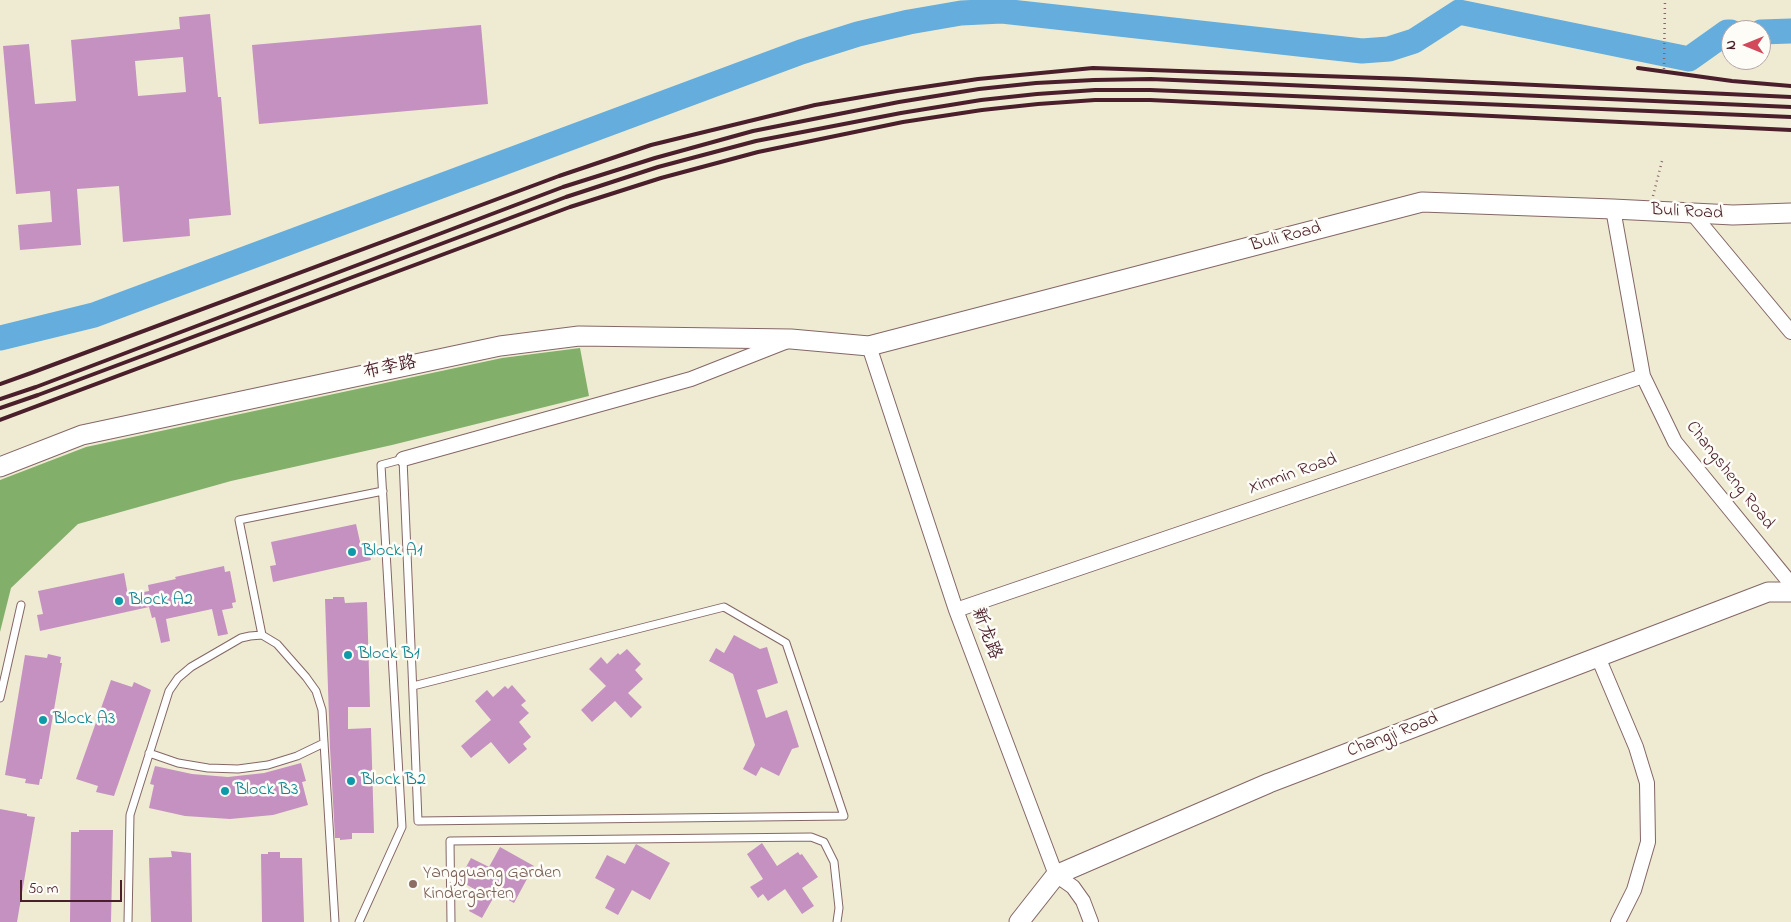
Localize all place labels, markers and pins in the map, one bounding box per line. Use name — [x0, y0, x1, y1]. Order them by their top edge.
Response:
place label: Block A1 — [362, 541, 423, 563]
marker: Block A1 — [346, 546, 358, 558]
place label: Block A2 — [129, 590, 193, 612]
marker: Block A2 — [113, 595, 125, 607]
place label: Block B1 — [358, 644, 420, 666]
marker: Block B1 — [342, 649, 354, 661]
place label: Block A3 — [53, 709, 115, 731]
marker: Block A3 — [37, 714, 49, 726]
place label: Block B2 — [361, 770, 426, 792]
marker: Block B2 — [345, 775, 357, 787]
place label: Block B3 — [235, 780, 298, 802]
marker: Block B3 — [219, 785, 231, 797]
place label: Yangguang Garden Kindergarten — [423, 863, 561, 906]
marker: Yangguang Garden Kindergarten — [407, 878, 419, 890]

